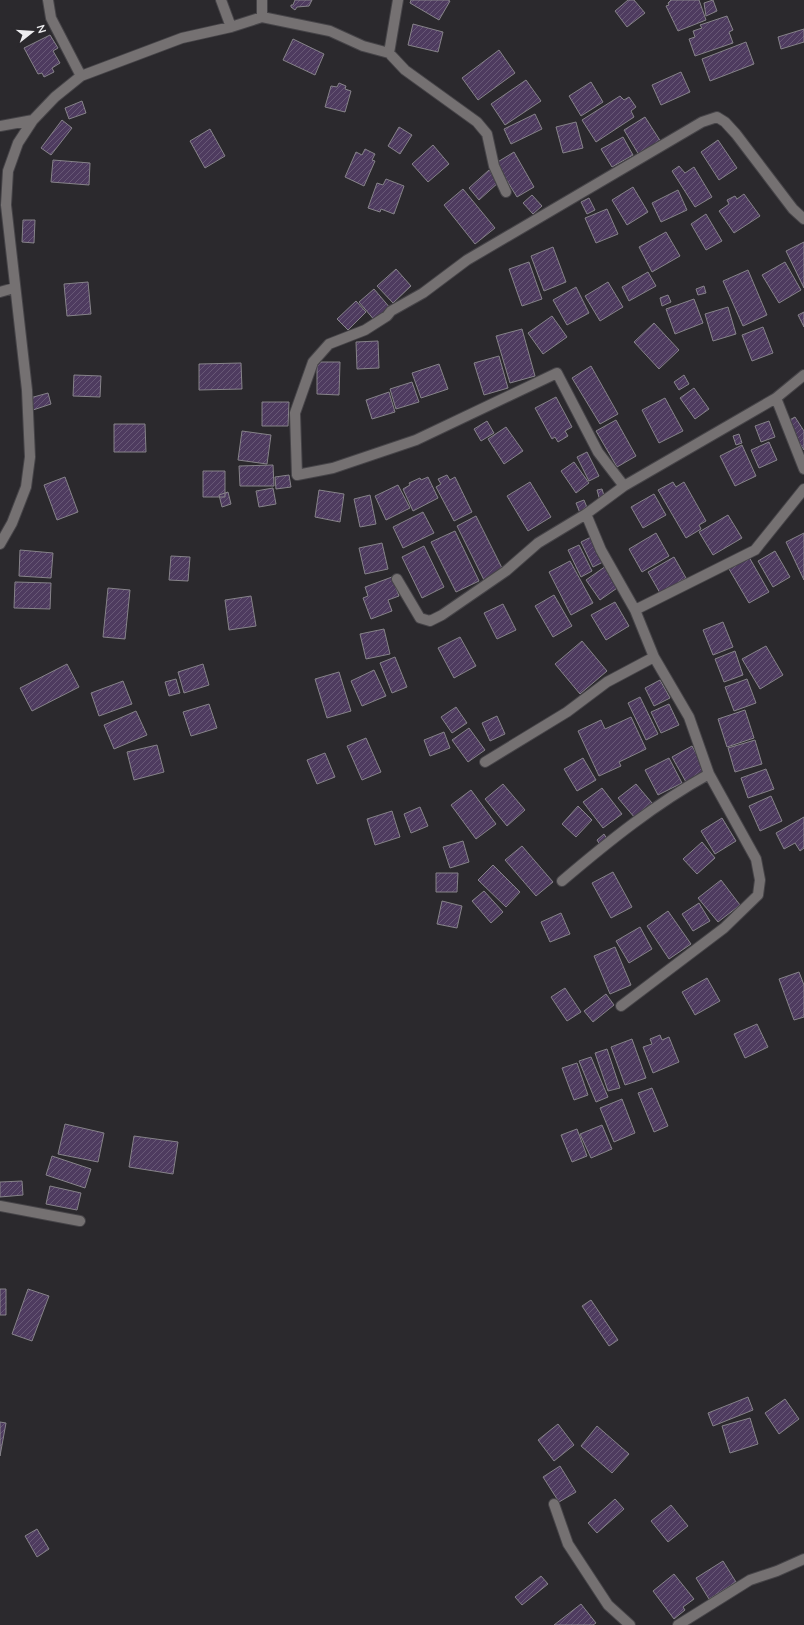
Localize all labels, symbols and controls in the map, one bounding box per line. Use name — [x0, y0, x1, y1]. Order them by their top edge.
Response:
north arrow — [12, 12, 52, 52]
text: N — [33, 23, 49, 35]

